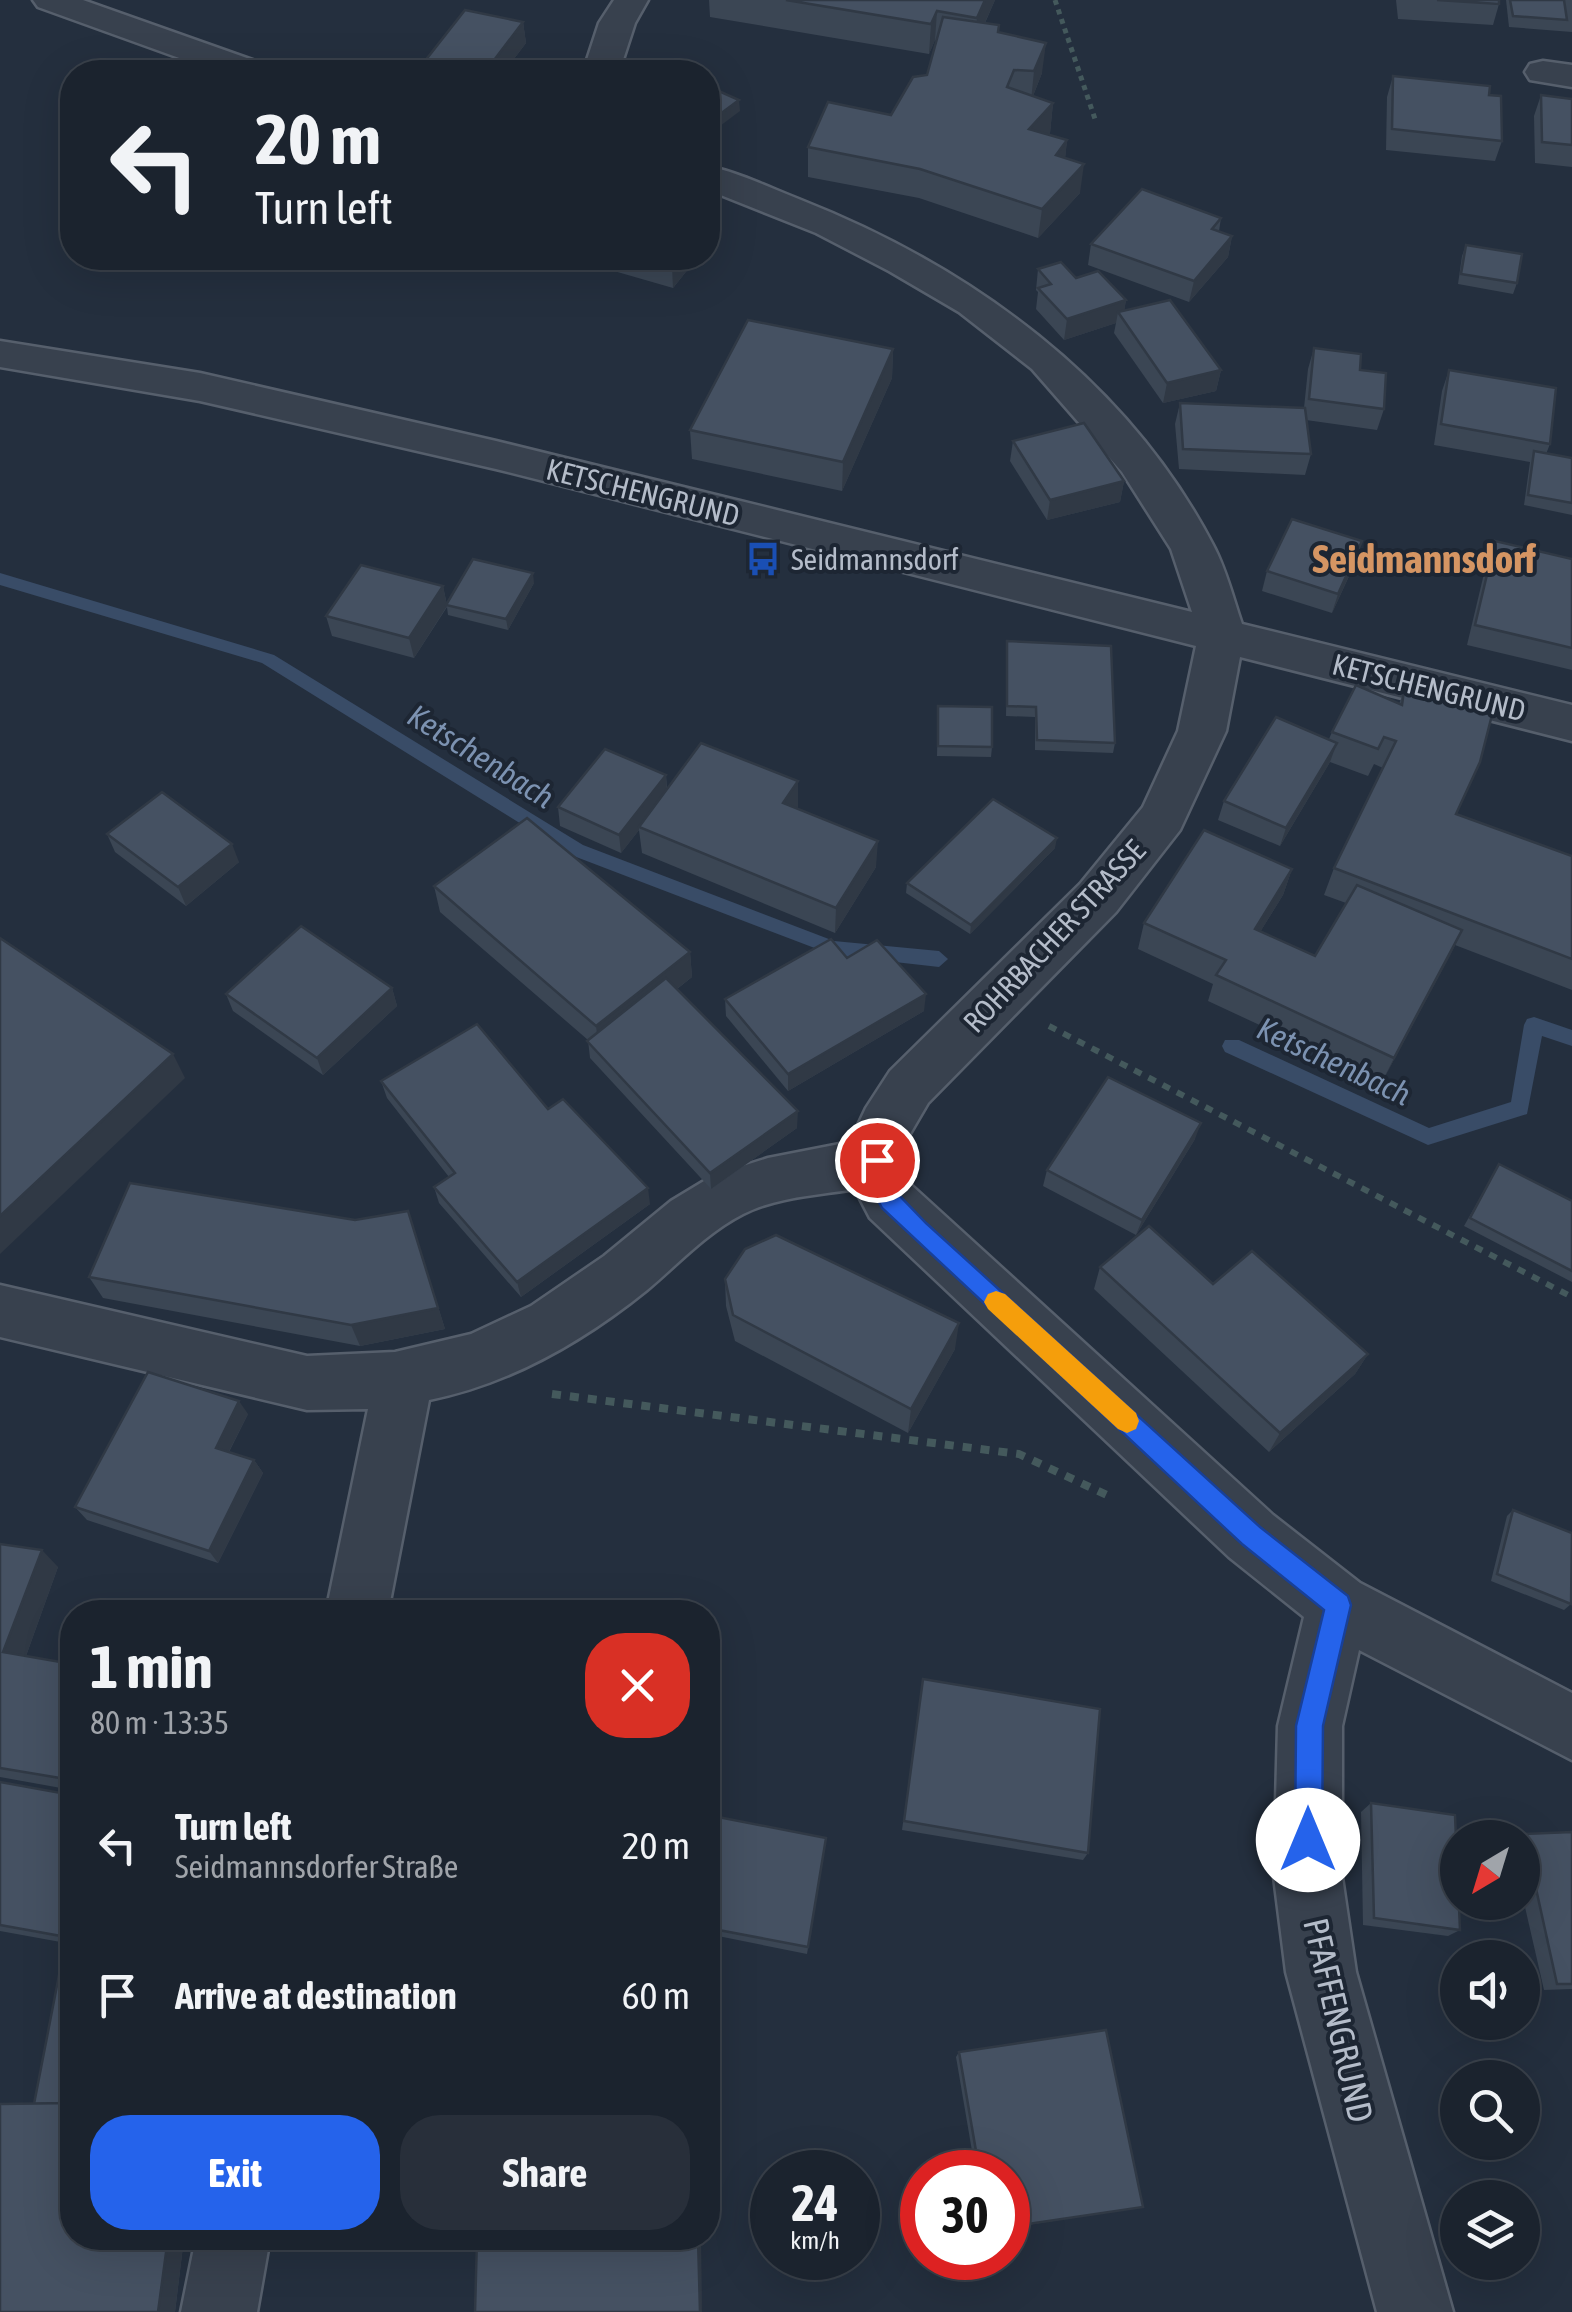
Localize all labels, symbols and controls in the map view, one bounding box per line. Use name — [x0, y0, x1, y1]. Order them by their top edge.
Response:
text: 20 m — [255, 99, 381, 179]
icon: left — [90, 100, 220, 230]
text: Turn left — [255, 182, 393, 234]
street label: KETSCHENGRUND — [543, 452, 743, 532]
district label: Seidmannsdorf — [1312, 536, 1537, 581]
bus stop icon: Seidmannsdorf — [744, 540, 782, 578]
place label: Seidmannsdorf — [791, 542, 959, 576]
street label: KETSCHENGRUND — [1329, 647, 1529, 727]
water label: Ketschenbach — [401, 697, 561, 815]
street label: ROHRBACHER STRASSE — [956, 833, 1152, 1039]
water label: Ketschenbach — [1251, 1009, 1417, 1113]
pin — [835, 1118, 920, 1203]
icon: arrive — [850, 1133, 905, 1188]
text: 1 min — [90, 1632, 213, 1701]
button: close — [585, 1633, 690, 1738]
text: 80 m · 13:35 — [90, 1704, 229, 1741]
position arrow — [1256, 1788, 1360, 1892]
text: Turn left — [175, 1805, 291, 1848]
icon: left — [90, 1818, 145, 1873]
north arrow — [1440, 1820, 1540, 1920]
map controls — [1440, 1820, 1540, 2280]
text: 20 m — [622, 1824, 690, 1867]
text: Seidmannsdorfer Straße — [175, 1848, 458, 1885]
street label: PFAFFENGRUND — [1296, 1914, 1382, 2126]
button: sound — [1440, 1940, 1540, 2040]
icon: arrive — [90, 1968, 145, 2023]
text: Arrive at destination — [175, 1974, 457, 2017]
text: 60 m — [622, 1974, 690, 2017]
button: search — [1440, 2060, 1540, 2160]
button: Exit — [90, 2115, 380, 2230]
button: Share — [400, 2115, 690, 2230]
speed limit sign: 30 — [900, 2150, 1030, 2280]
text: 24 — [791, 2174, 838, 2232]
button: layers — [1440, 2180, 1540, 2280]
text: km/h — [790, 2226, 840, 2254]

